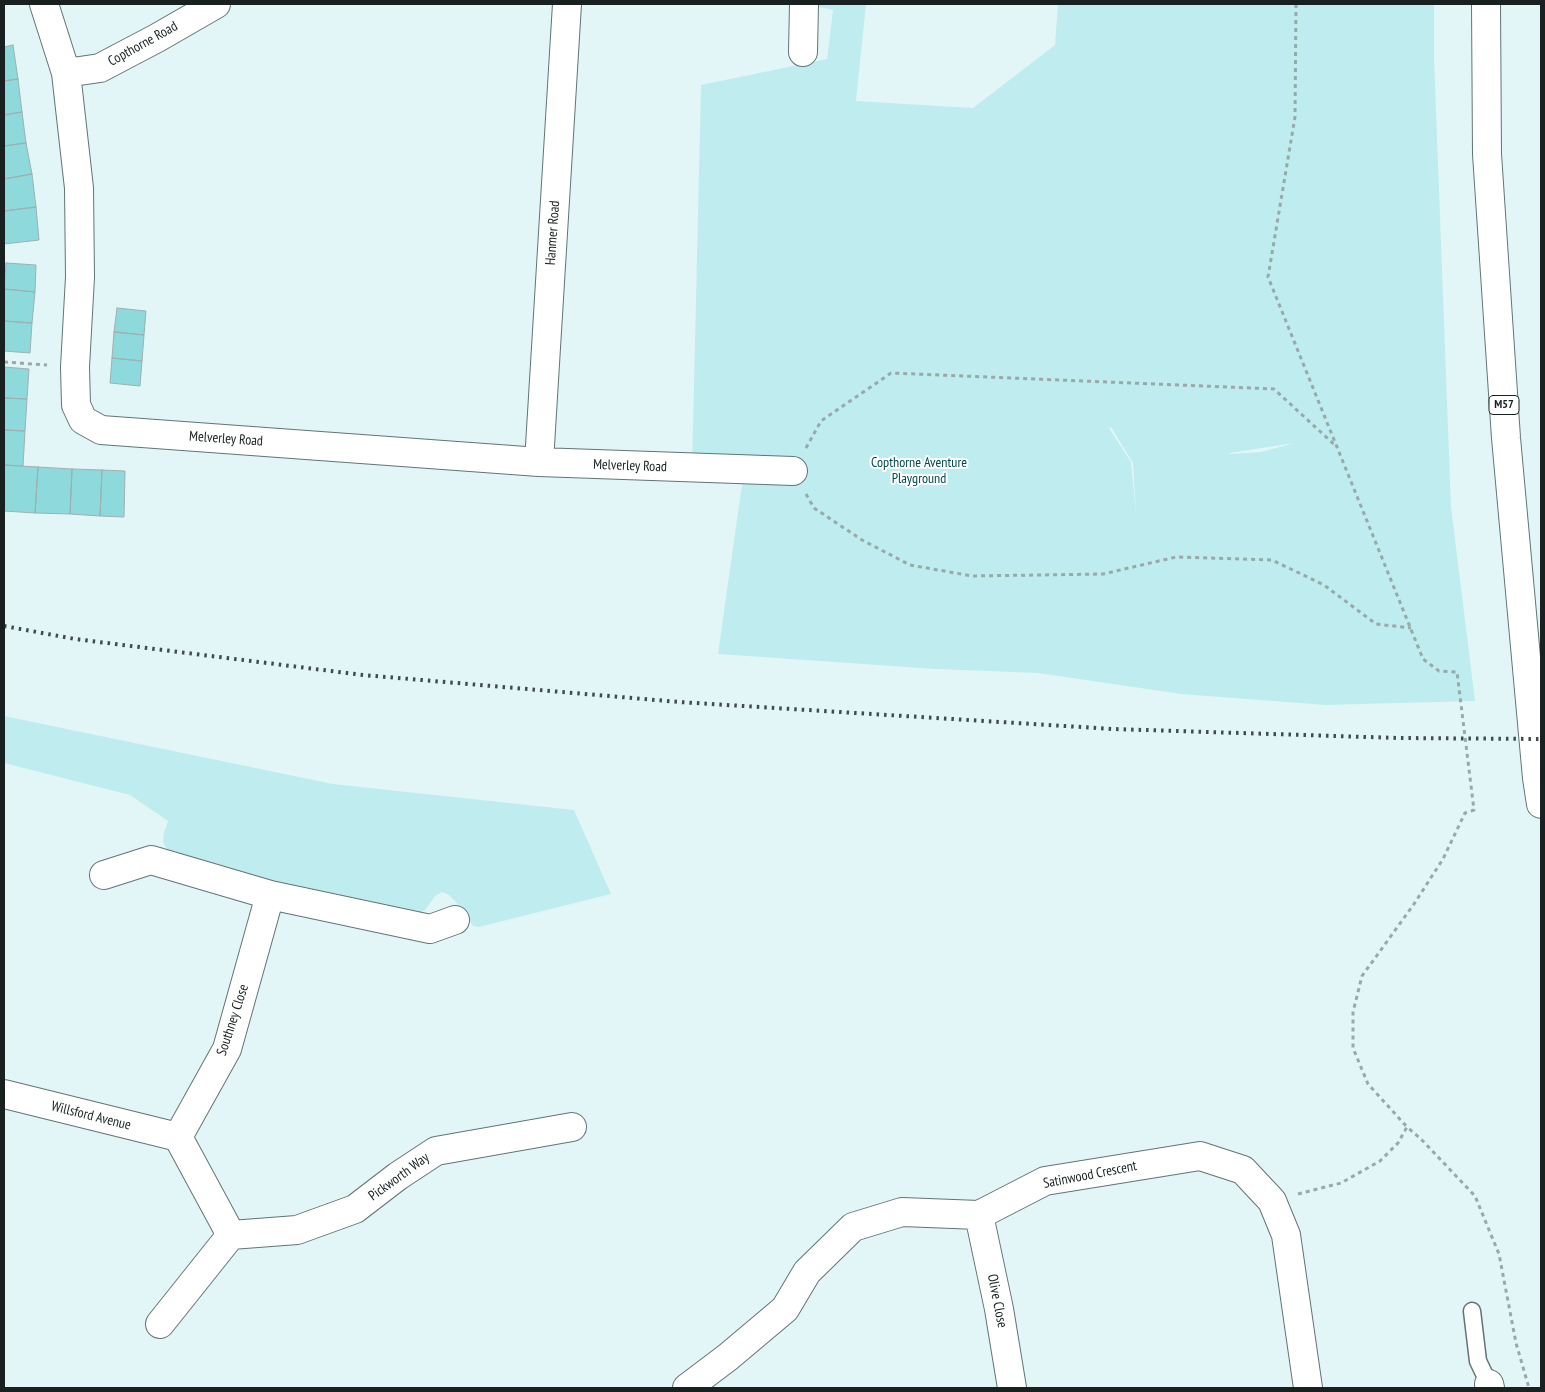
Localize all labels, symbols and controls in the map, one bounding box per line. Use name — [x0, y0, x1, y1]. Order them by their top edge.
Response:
street label: Copthorne Road — [105, 18, 181, 70]
street label: Hanmer Road — [542, 200, 564, 266]
road number: M57 — [1489, 396, 1519, 414]
street label: Melverley Road — [189, 428, 263, 450]
park label: Copthorne Aventure Playground — [871, 455, 967, 488]
street label: Melverley Road — [593, 456, 667, 476]
street label: Southney Close — [214, 982, 252, 1058]
street label: Willsford Avenue — [49, 1098, 133, 1134]
street label: Pickworth Way — [365, 1149, 433, 1205]
street label: Satinwood Crescent — [1042, 1158, 1138, 1192]
street label: Olive Close — [984, 1273, 1010, 1329]

